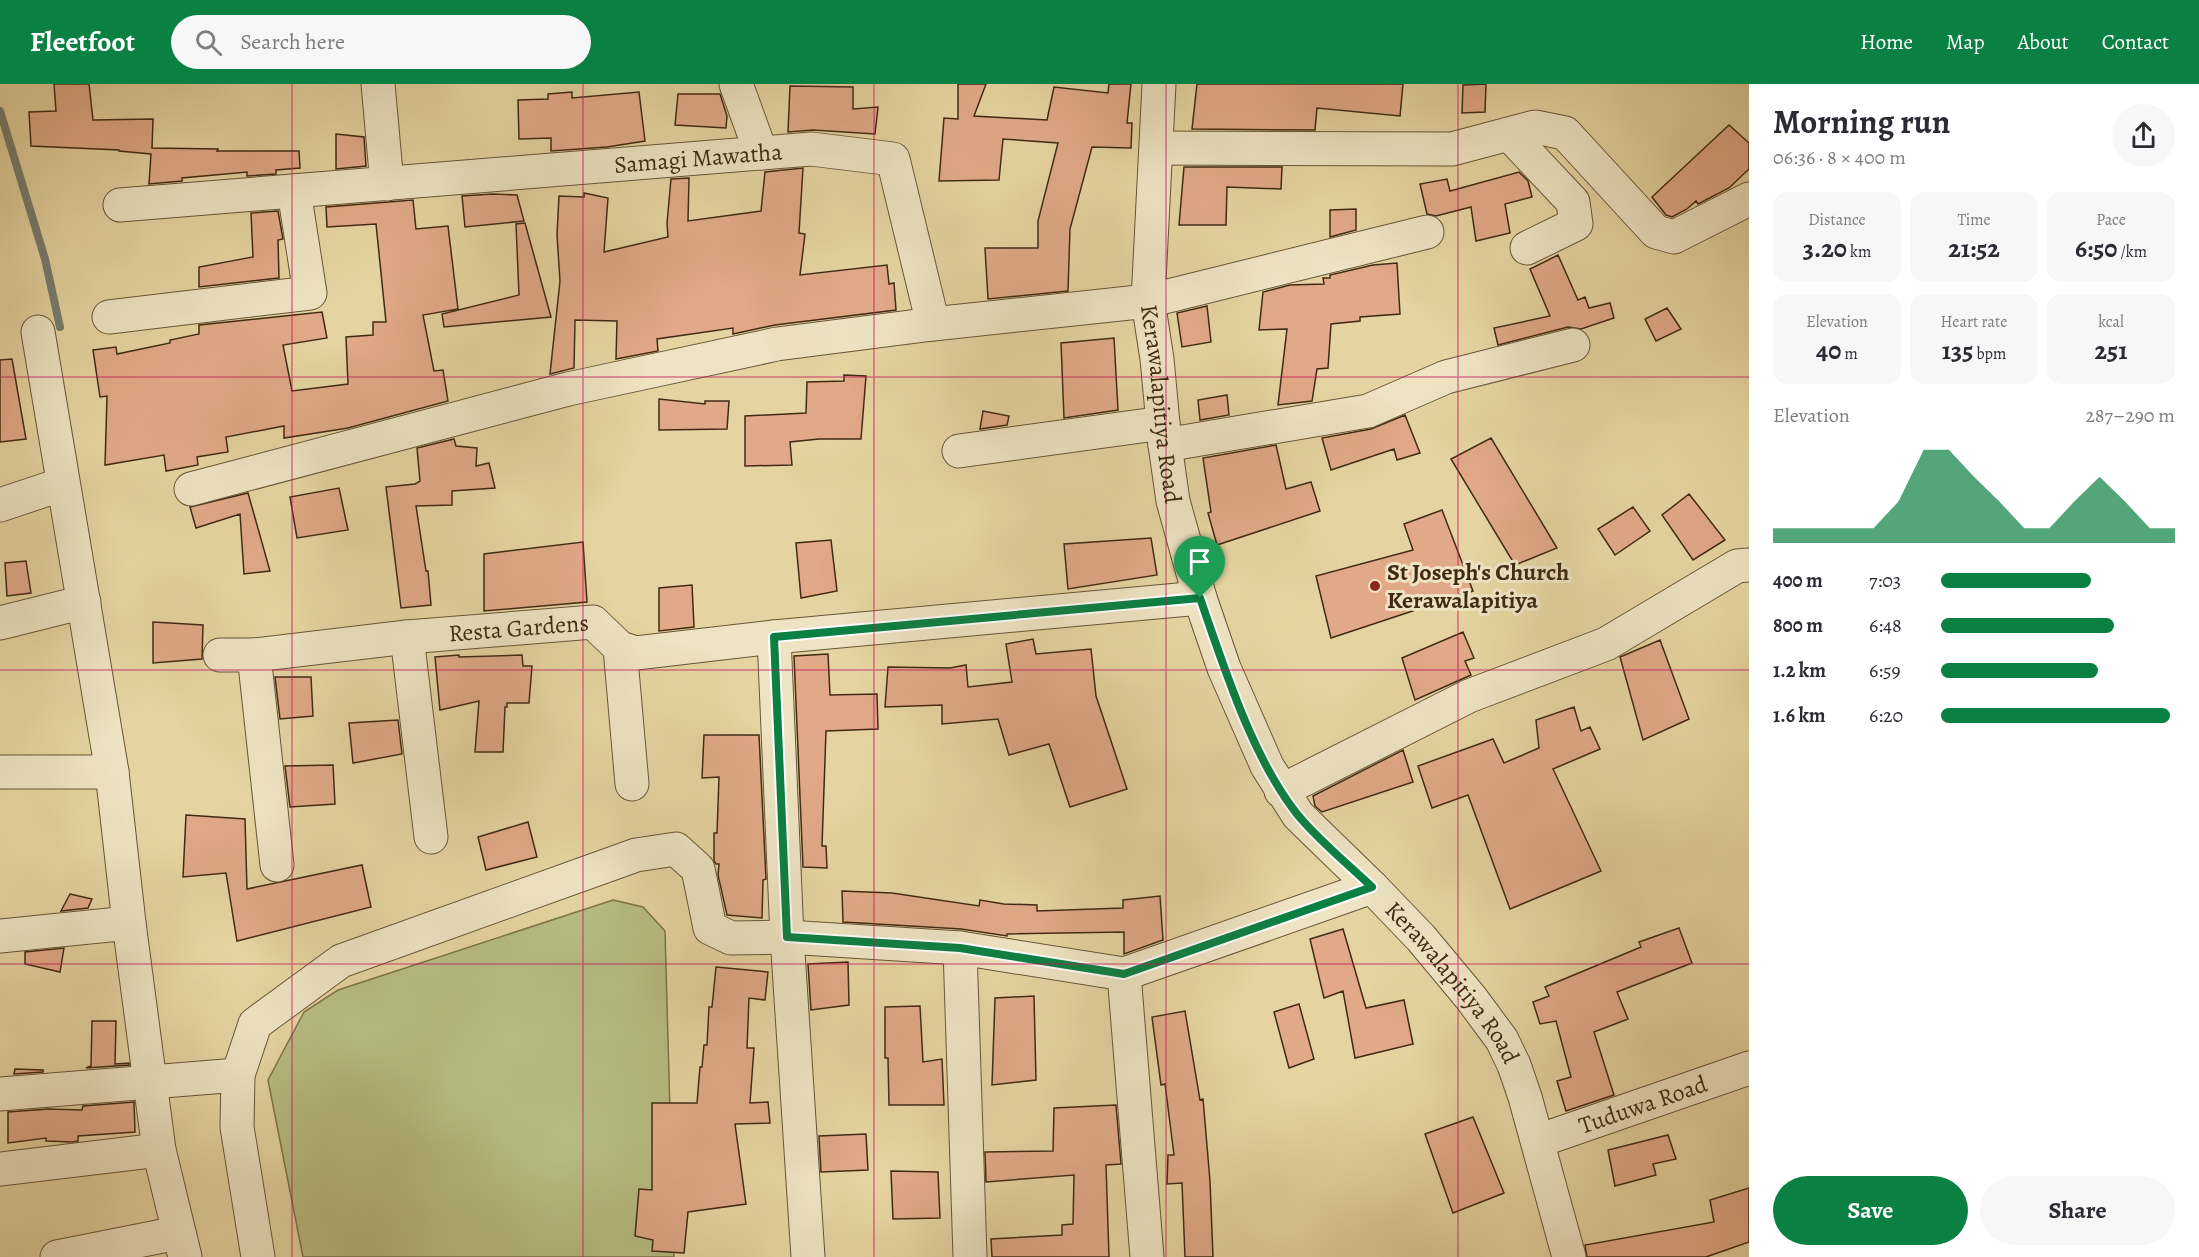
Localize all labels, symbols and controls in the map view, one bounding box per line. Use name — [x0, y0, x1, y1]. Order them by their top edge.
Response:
search box — [171, 15, 591, 69]
text: Fleetfoot — [30, 23, 135, 61]
icon: search — [192, 26, 225, 59]
text: Search here — [240, 27, 345, 57]
text: Home — [1860, 28, 1913, 56]
text: Map — [1946, 28, 1984, 56]
text: About — [2017, 28, 2069, 56]
text: Contact — [2102, 28, 2169, 56]
text: Morning run — [1773, 99, 1950, 144]
button: share — [2112, 104, 2175, 167]
street label: Samagi Mawatha — [613, 135, 784, 181]
text: 06:36 · 8 × 400 m — [1773, 144, 1906, 171]
text: Distance — [1808, 209, 1866, 231]
text: Time — [1957, 209, 1991, 231]
text: Pace — [2096, 209, 2126, 231]
text: 3.20 — [1803, 231, 1847, 266]
text: 21:52 — [1948, 231, 2000, 266]
text: 6:50 — [2075, 231, 2117, 266]
text: km — [1847, 241, 1871, 263]
text: /km — [2117, 241, 2147, 263]
street label: Kerawalapitiya Road — [1133, 302, 1189, 505]
text: Elevation — [1806, 311, 1868, 333]
text: Heart rate — [1941, 311, 2007, 333]
text: kcal — [2098, 311, 2124, 333]
text: 40 — [1816, 333, 1841, 368]
text: 135 — [1942, 333, 1973, 368]
text: 251 — [2095, 333, 2127, 368]
text: m — [1841, 343, 1858, 365]
text: bpm — [1973, 343, 2006, 365]
text: Elevation — [1773, 402, 1850, 429]
text: 287–290 m — [2085, 402, 2175, 429]
pin — [1174, 536, 1225, 598]
icon: arrive — [1183, 545, 1216, 578]
place label: St Joseph's Church Kerawalapitiya — [1387, 556, 1569, 616]
text: 400 m — [1773, 567, 1823, 594]
text: 7:03 — [1869, 567, 1901, 594]
marker: St Joseph's Church Kerawalapitiya — [1368, 579, 1382, 593]
street label: Resta Gardens — [447, 606, 590, 650]
text: 800 m — [1773, 612, 1823, 639]
text: 6:48 — [1869, 612, 1902, 639]
text: 1.2 km — [1773, 657, 1826, 684]
text: 6:59 — [1869, 657, 1901, 684]
text: 1.6 km — [1773, 702, 1826, 729]
text: 6:20 — [1869, 702, 1903, 729]
street label: Kerawalapitiya Road — [1378, 894, 1527, 1069]
street label: Tuduwa Road — [1574, 1068, 1711, 1142]
button: Save — [1773, 1176, 1968, 1245]
button: Share — [1980, 1176, 2175, 1245]

